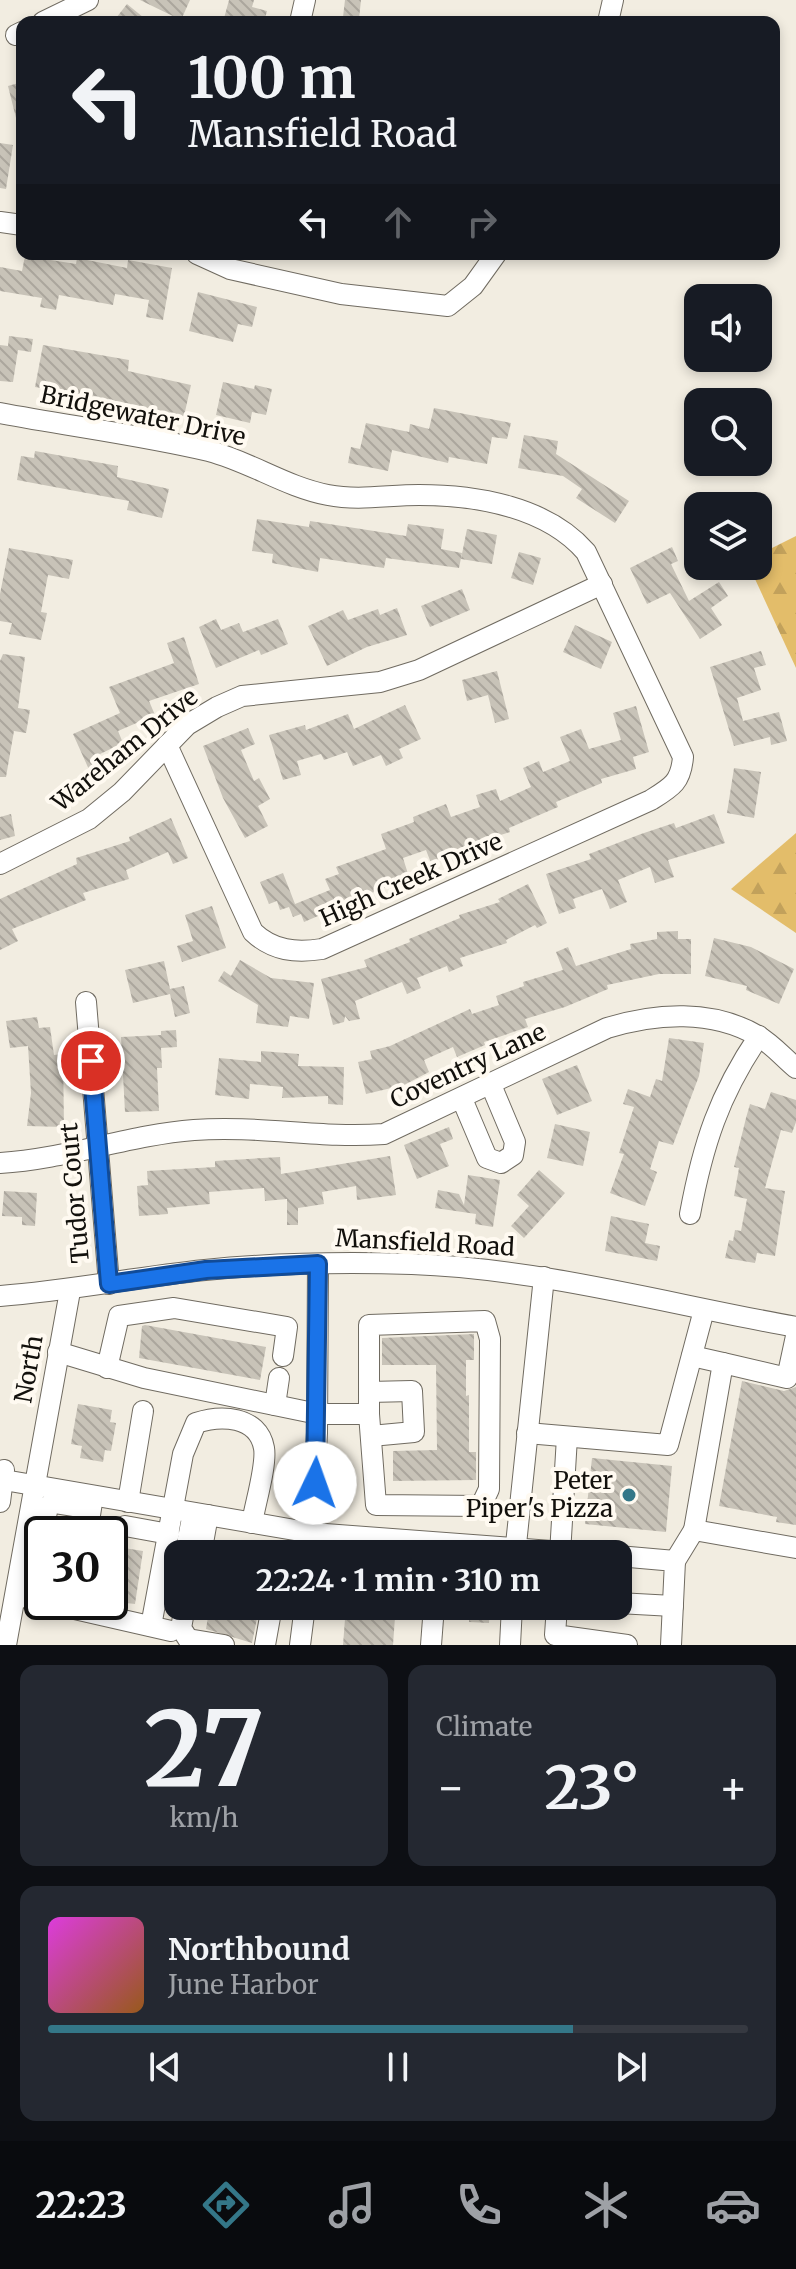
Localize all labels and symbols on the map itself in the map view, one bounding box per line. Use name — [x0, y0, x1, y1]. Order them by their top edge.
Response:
street label: Bridgewater Drive — [38, 379, 249, 452]
street label: Wareham Drive — [45, 681, 204, 819]
street label: High Creek Drive — [315, 825, 507, 934]
street label: Coventry Lane — [385, 1016, 550, 1115]
pin — [57, 1027, 125, 1095]
street label: Tudor Court — [53, 1121, 96, 1265]
street label: Mansfield Road — [335, 1222, 515, 1263]
street label: North — [7, 1333, 50, 1405]
position arrow — [273, 1441, 357, 1525]
place label: Peter Piper's Pizza — [466, 1465, 613, 1524]
marker: Peter Piper's Pizza — [620, 1486, 638, 1504]
speed limit sign: 30 — [24, 1516, 128, 1620]

